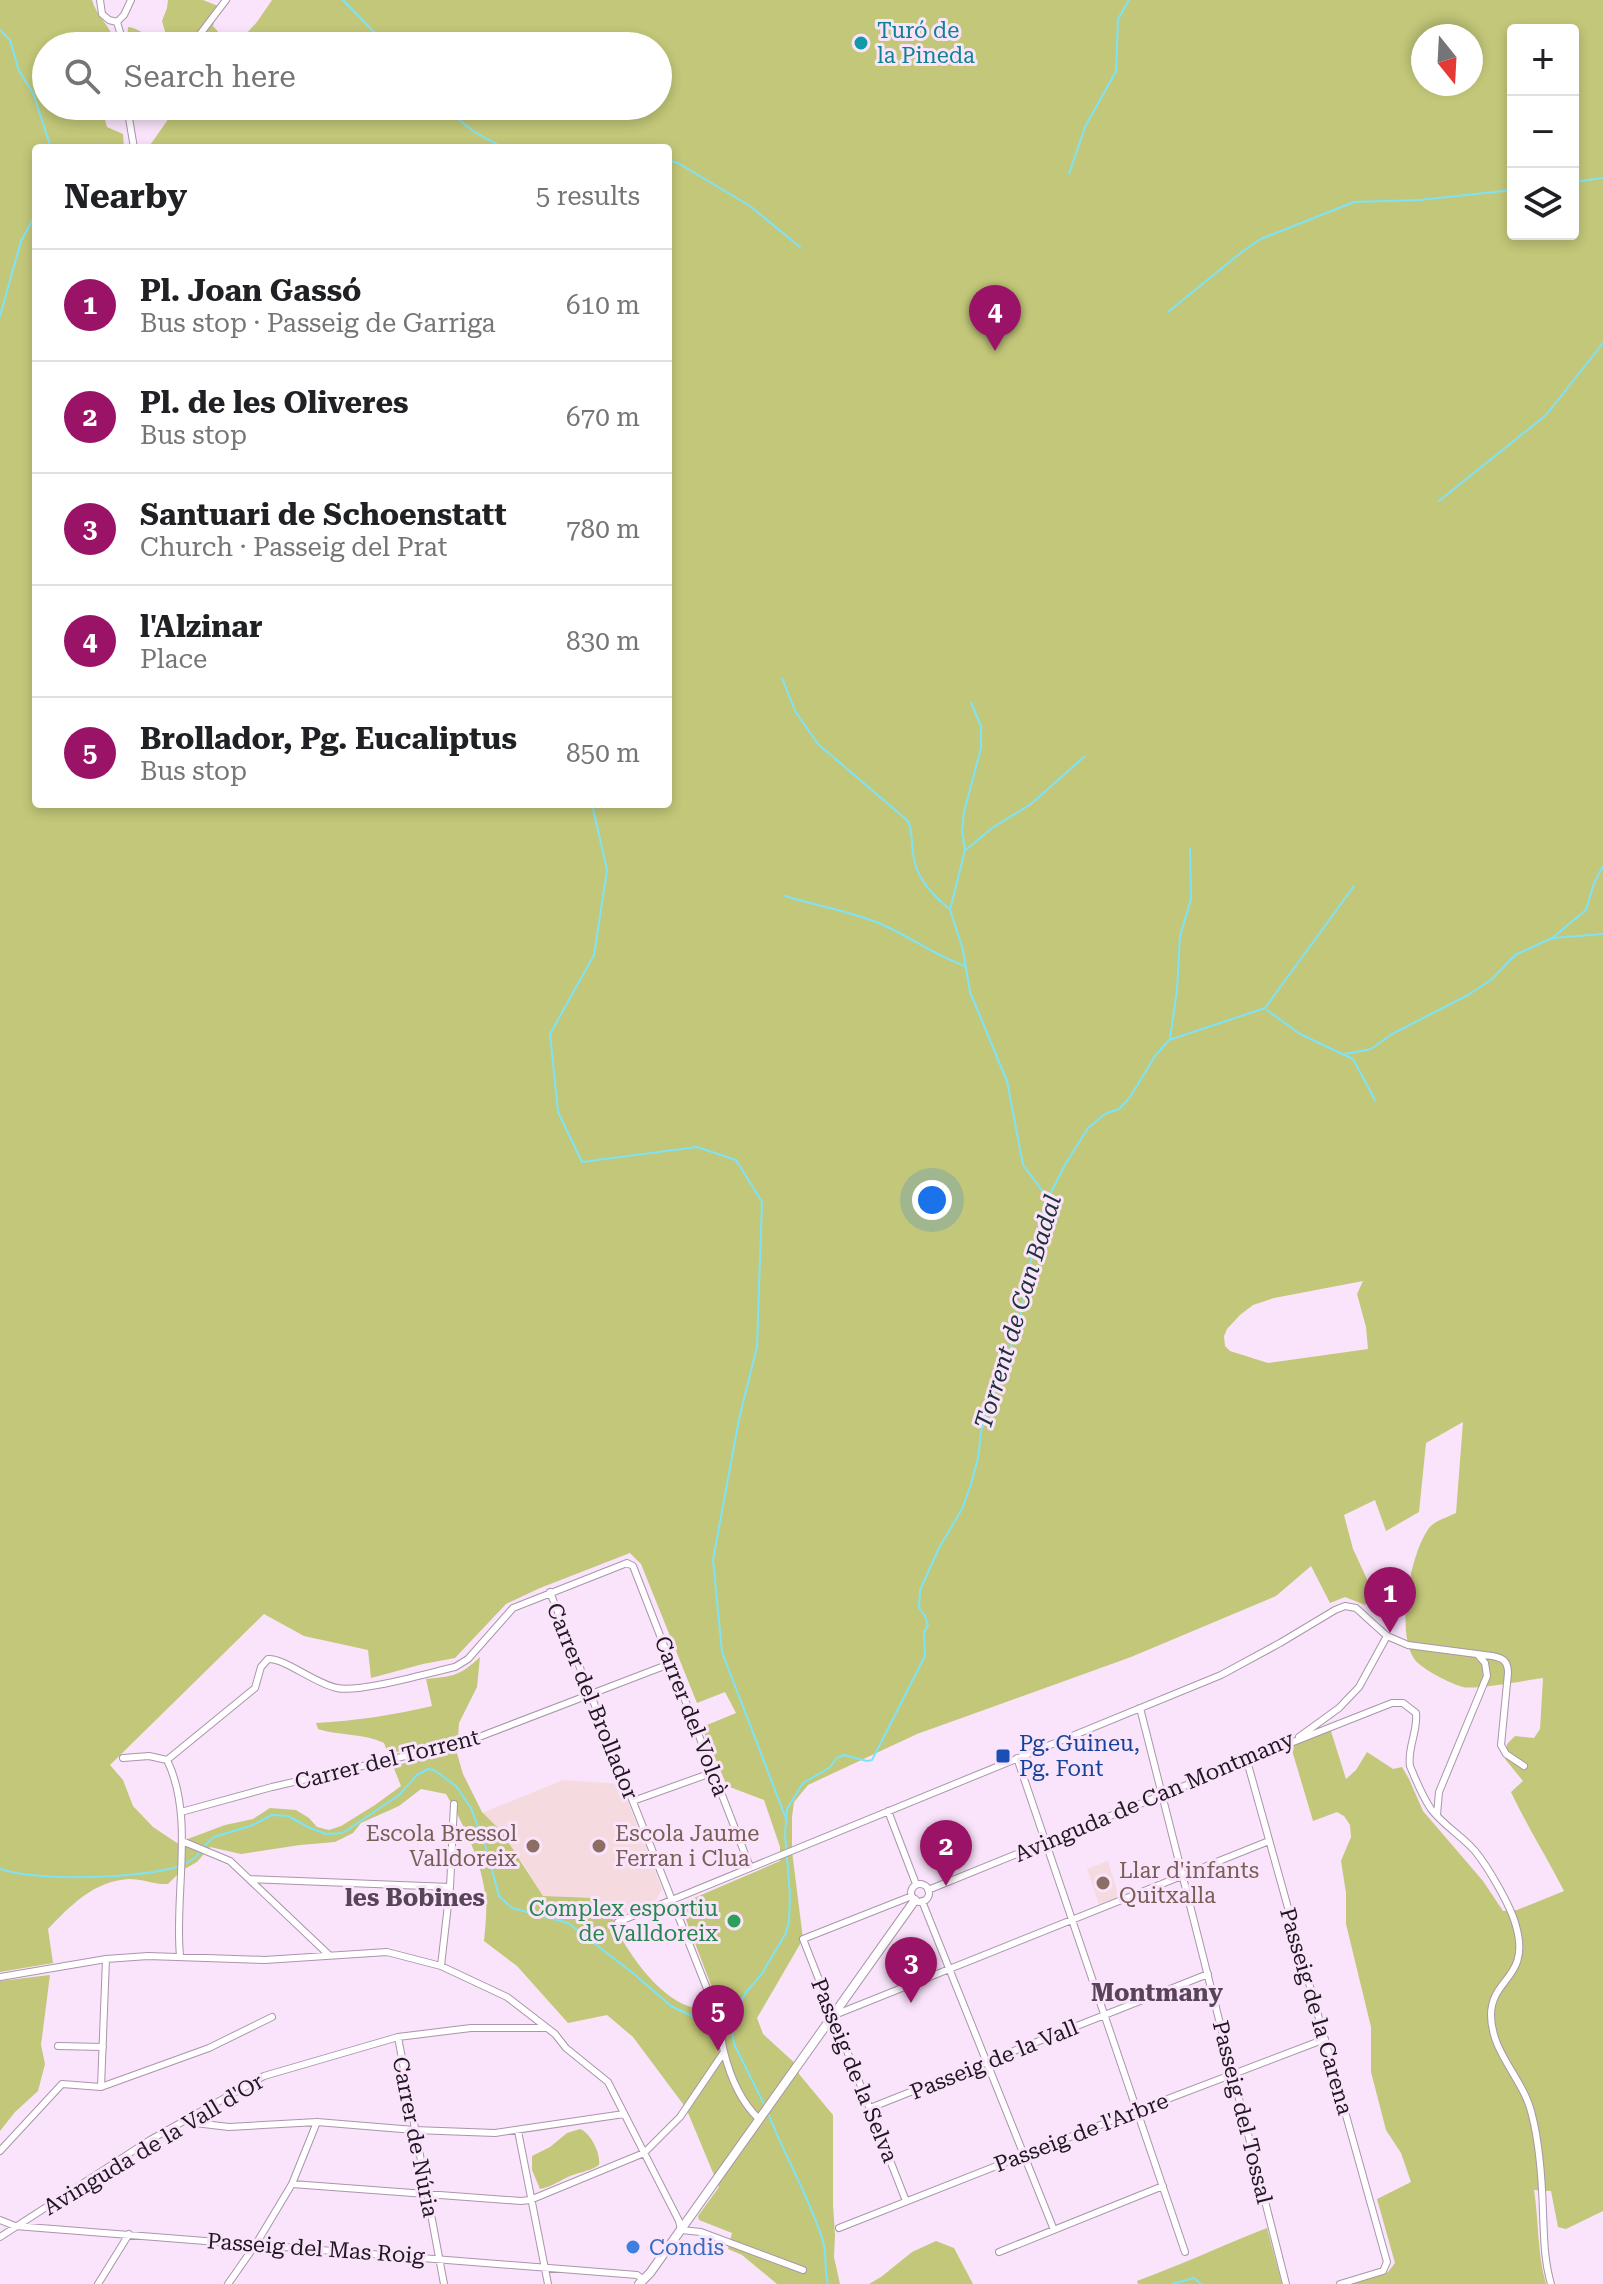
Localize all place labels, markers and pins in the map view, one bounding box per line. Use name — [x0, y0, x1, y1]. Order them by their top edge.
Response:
place label: Turó de la Pineda — [877, 18, 975, 68]
marker: Turó de la Pineda — [852, 34, 870, 52]
pin: 4 — [969, 285, 1021, 351]
pin: 1 — [1364, 1567, 1416, 1633]
place label: Pg. Guineu, Pg. Font — [1019, 1731, 1140, 1781]
marker: Pg. Guineu, Pg. Font — [994, 1747, 1012, 1765]
pin: 2 — [920, 1820, 972, 1886]
place label: Escola Bressol Valldoreix — [366, 1821, 517, 1871]
place label: Escola Jaume Ferran i Clua — [615, 1821, 759, 1871]
marker: Escola Bressol Valldoreix — [524, 1837, 542, 1855]
marker: Escola Jaume Ferran i Clua — [590, 1837, 608, 1855]
place label: Llar d'infants Quitxalla — [1119, 1858, 1259, 1908]
marker: Llar d'infants Quitxalla — [1094, 1874, 1112, 1892]
place label: Complex esportiu de Valldoreix — [529, 1896, 718, 1946]
marker: Complex esportiu de Valldoreix — [725, 1912, 743, 1930]
pin: 3 — [885, 1937, 937, 2003]
pin: 5 — [692, 1985, 744, 2051]
place label: Condis — [649, 2235, 724, 2260]
marker: Condis — [624, 2238, 642, 2256]

